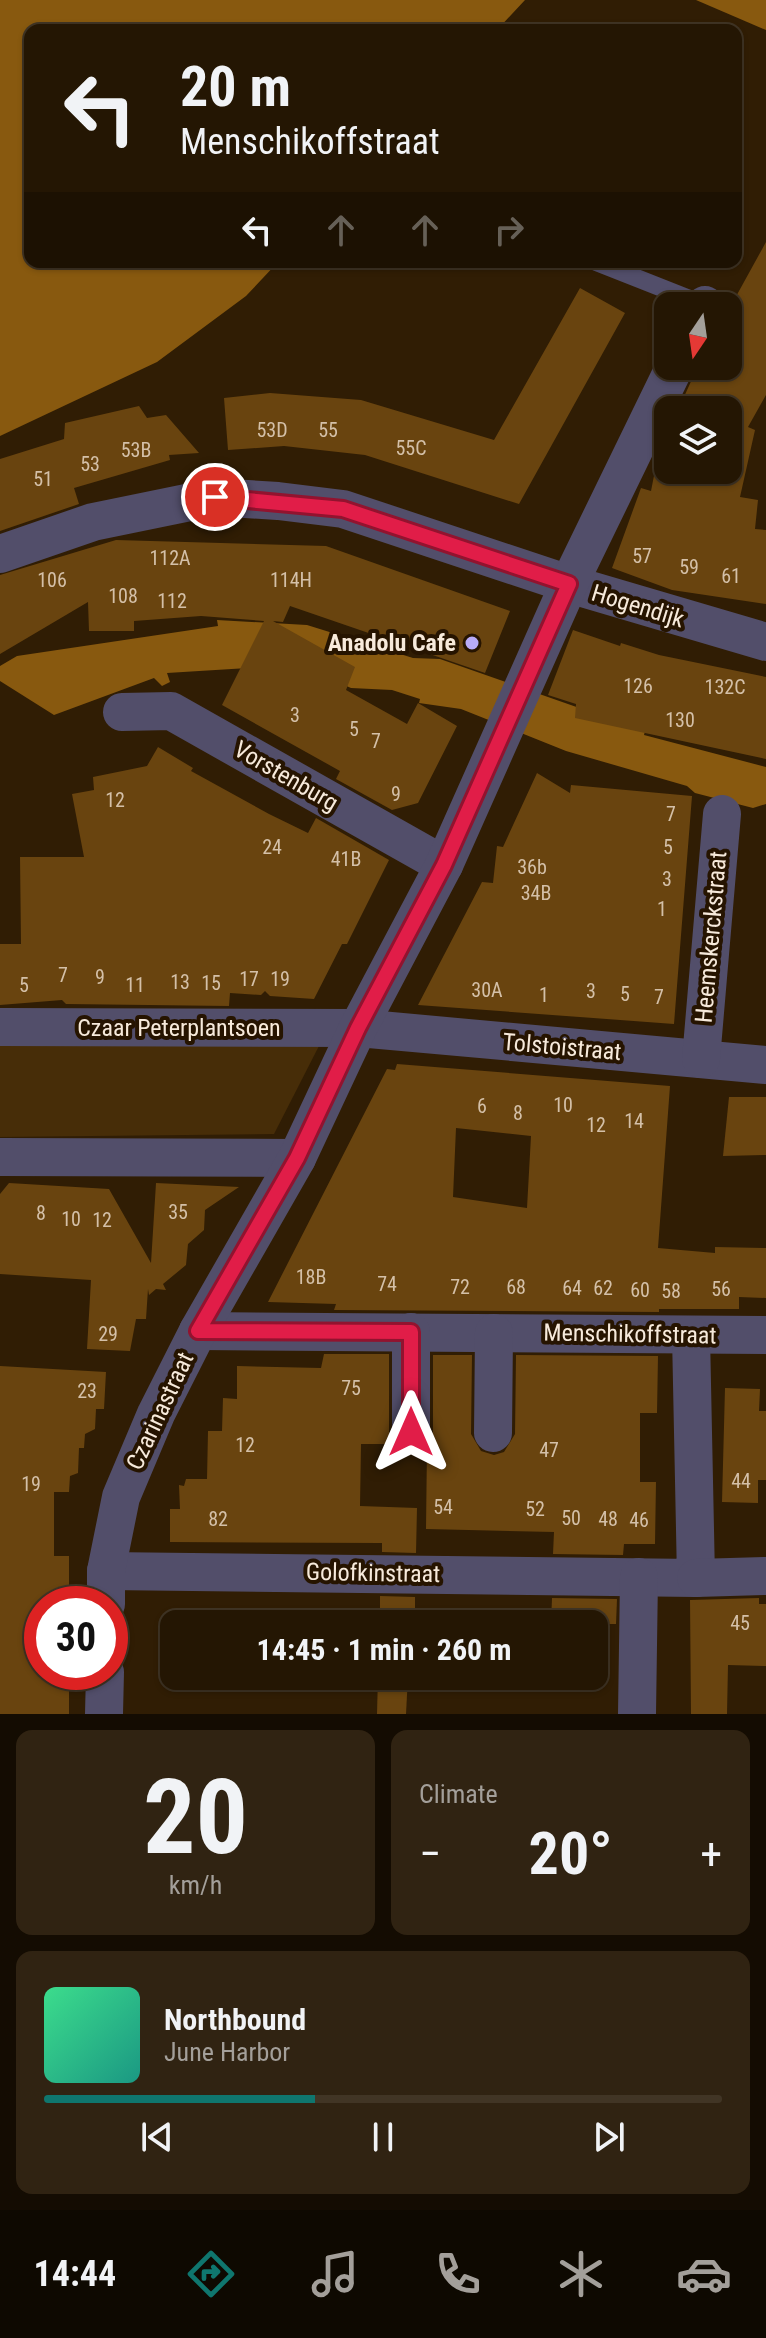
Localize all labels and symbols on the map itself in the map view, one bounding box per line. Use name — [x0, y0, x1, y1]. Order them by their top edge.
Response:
north arrow — [654, 292, 742, 380]
house number: 53D — [256, 418, 288, 442]
house number: 55 — [318, 418, 338, 442]
house number: 55C — [395, 436, 427, 460]
house number: 53B — [121, 438, 151, 462]
house number: 53 — [80, 452, 100, 476]
pin — [181, 463, 249, 531]
house number: 51 — [33, 467, 53, 491]
house number: 57 — [632, 544, 652, 568]
house number: 112A — [149, 546, 191, 570]
house number: 59 — [679, 555, 699, 579]
house number: 61 — [721, 564, 741, 588]
house number: 106 — [37, 568, 67, 592]
house number: 114H — [270, 568, 312, 592]
street label: Hogendijk — [588, 579, 688, 633]
house number: 108 — [108, 584, 138, 608]
house number: 112 — [157, 589, 187, 613]
place label: Anadolu Cafe — [328, 629, 456, 657]
marker: Anadolu Cafe — [463, 634, 481, 652]
house number: 126 — [623, 674, 653, 698]
house number: 132C — [705, 675, 745, 699]
house number: 3 — [290, 703, 300, 727]
house number: 130 — [665, 708, 695, 732]
house number: 5 — [349, 717, 359, 741]
house number: 7 — [371, 729, 381, 753]
street label: Vorstenburg — [229, 735, 343, 817]
house number: 9 — [391, 782, 401, 806]
house number: 12 — [105, 788, 125, 812]
house number: 7 — [666, 802, 676, 826]
house number: 24 — [262, 835, 282, 859]
house number: 5 — [663, 835, 673, 859]
house number: 41B — [331, 847, 361, 871]
street label: Heemskerckstraat — [690, 850, 732, 1024]
house number: 36b — [517, 855, 547, 879]
house number: 3 — [662, 867, 672, 891]
house number: 34B — [521, 881, 551, 905]
house number: 1 — [657, 897, 667, 921]
house number: 7 — [58, 963, 68, 987]
house number: 9 — [95, 965, 105, 989]
house number: 17 — [239, 967, 259, 991]
house number: 19 — [270, 967, 290, 991]
house number: 13 — [170, 970, 190, 994]
house number: 15 — [201, 971, 221, 995]
house number: 5 — [19, 973, 29, 997]
house number: 11 — [125, 973, 145, 997]
house number: 30A — [471, 978, 503, 1002]
house number: 3 — [586, 979, 596, 1003]
house number: 5 — [620, 982, 630, 1006]
house number: 1 — [539, 983, 549, 1007]
house number: 7 — [654, 985, 664, 1009]
street label: Czaar Peterplantsoen — [77, 1014, 281, 1042]
street label: Tolstoistraat — [501, 1028, 623, 1066]
house number: 10 — [553, 1093, 573, 1117]
house number: 6 — [477, 1094, 487, 1118]
house number: 8 — [513, 1101, 523, 1125]
house number: 14 — [624, 1109, 644, 1133]
house number: 12 — [586, 1113, 606, 1137]
house number: 35 — [168, 1200, 188, 1224]
house number: 8 — [36, 1201, 46, 1225]
house number: 10 — [61, 1207, 81, 1231]
house number: 12 — [92, 1208, 112, 1232]
house number: 18B — [296, 1265, 326, 1289]
house number: 74 — [377, 1272, 397, 1296]
house number: 72 — [450, 1275, 470, 1299]
house number: 68 — [506, 1275, 526, 1299]
house number: 64 — [562, 1276, 582, 1300]
house number: 62 — [593, 1276, 613, 1300]
house number: 56 — [711, 1277, 731, 1301]
house number: 60 — [630, 1278, 650, 1302]
house number: 58 — [661, 1279, 681, 1303]
street label: Menschikoffstraat — [543, 1318, 717, 1350]
house number: 29 — [98, 1322, 118, 1346]
street label: Czarinastraat — [121, 1348, 199, 1474]
house number: 75 — [341, 1376, 361, 1400]
house number: 23 — [77, 1379, 97, 1403]
position arrow — [369, 1390, 453, 1474]
house number: 12 — [235, 1433, 255, 1457]
house number: 47 — [539, 1438, 559, 1462]
house number: 44 — [731, 1469, 751, 1493]
house number: 19 — [21, 1472, 41, 1496]
house number: 54 — [433, 1495, 453, 1519]
house number: 52 — [525, 1497, 545, 1521]
house number: 50 — [561, 1506, 581, 1530]
house number: 82 — [208, 1507, 228, 1531]
house number: 48 — [598, 1507, 618, 1531]
house number: 46 — [629, 1508, 649, 1532]
street label: Golofkinstraat — [306, 1558, 440, 1588]
speed limit sign: 30 — [24, 1586, 128, 1690]
house number: 45 — [730, 1611, 750, 1635]

